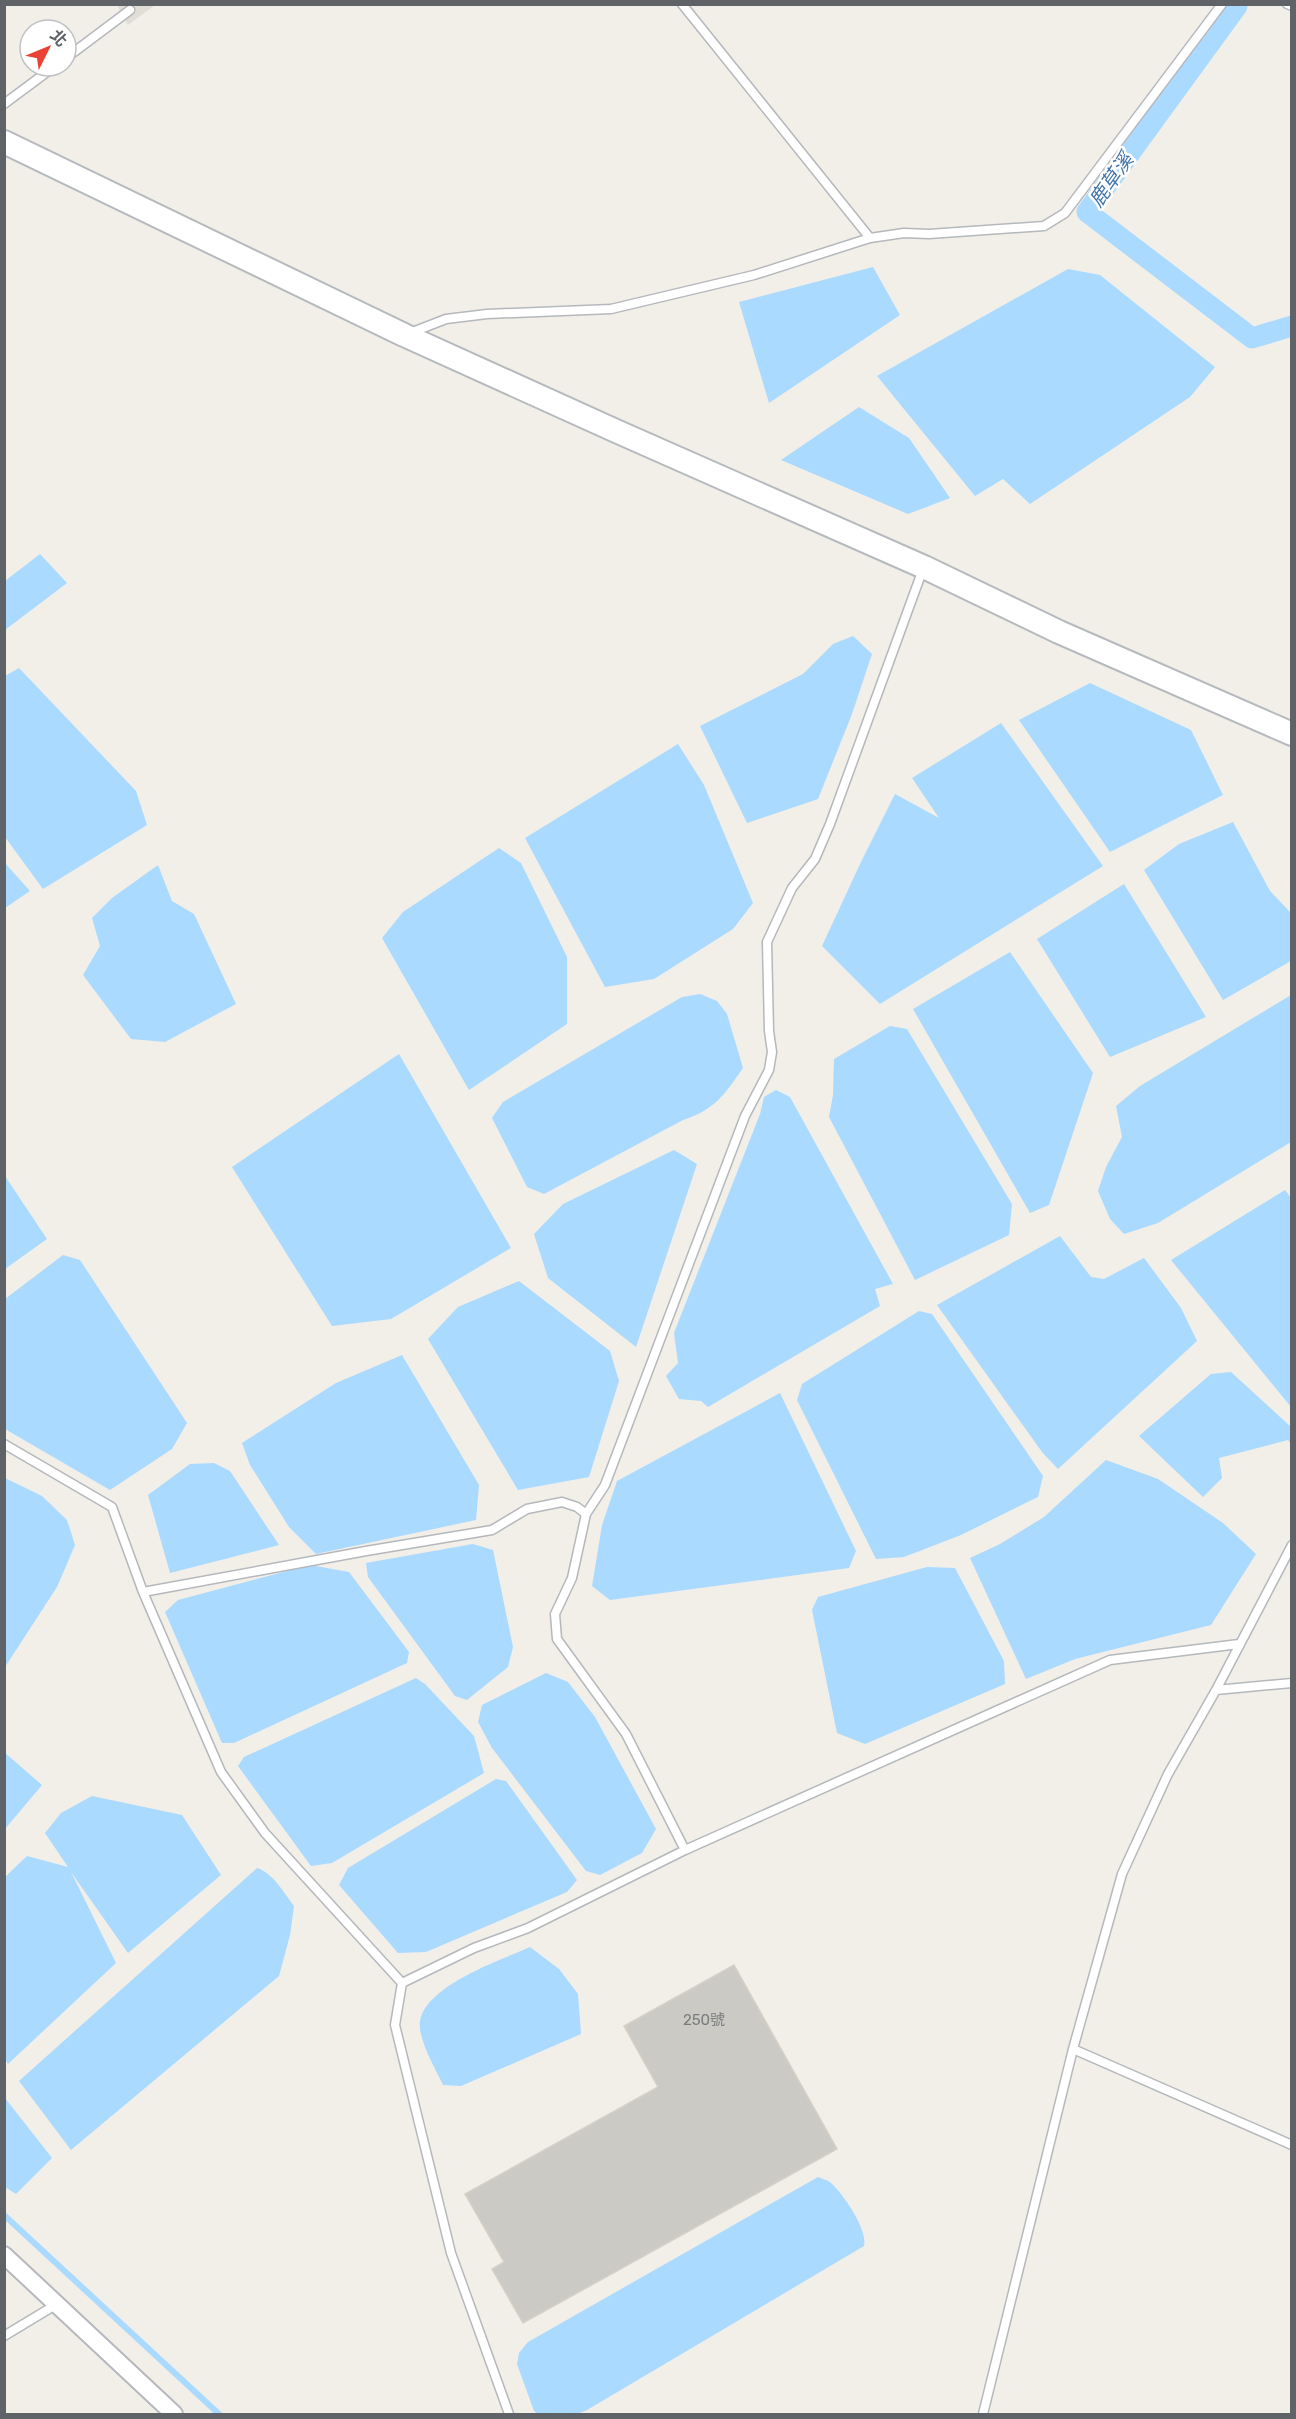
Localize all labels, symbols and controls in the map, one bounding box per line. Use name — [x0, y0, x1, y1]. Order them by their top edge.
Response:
north arrow — [18, 18, 78, 78]
text: 北 — [46, 26, 71, 50]
water label: 鹿草溪 — [1084, 146, 1140, 211]
house number: 250號 — [683, 2011, 725, 2029]

